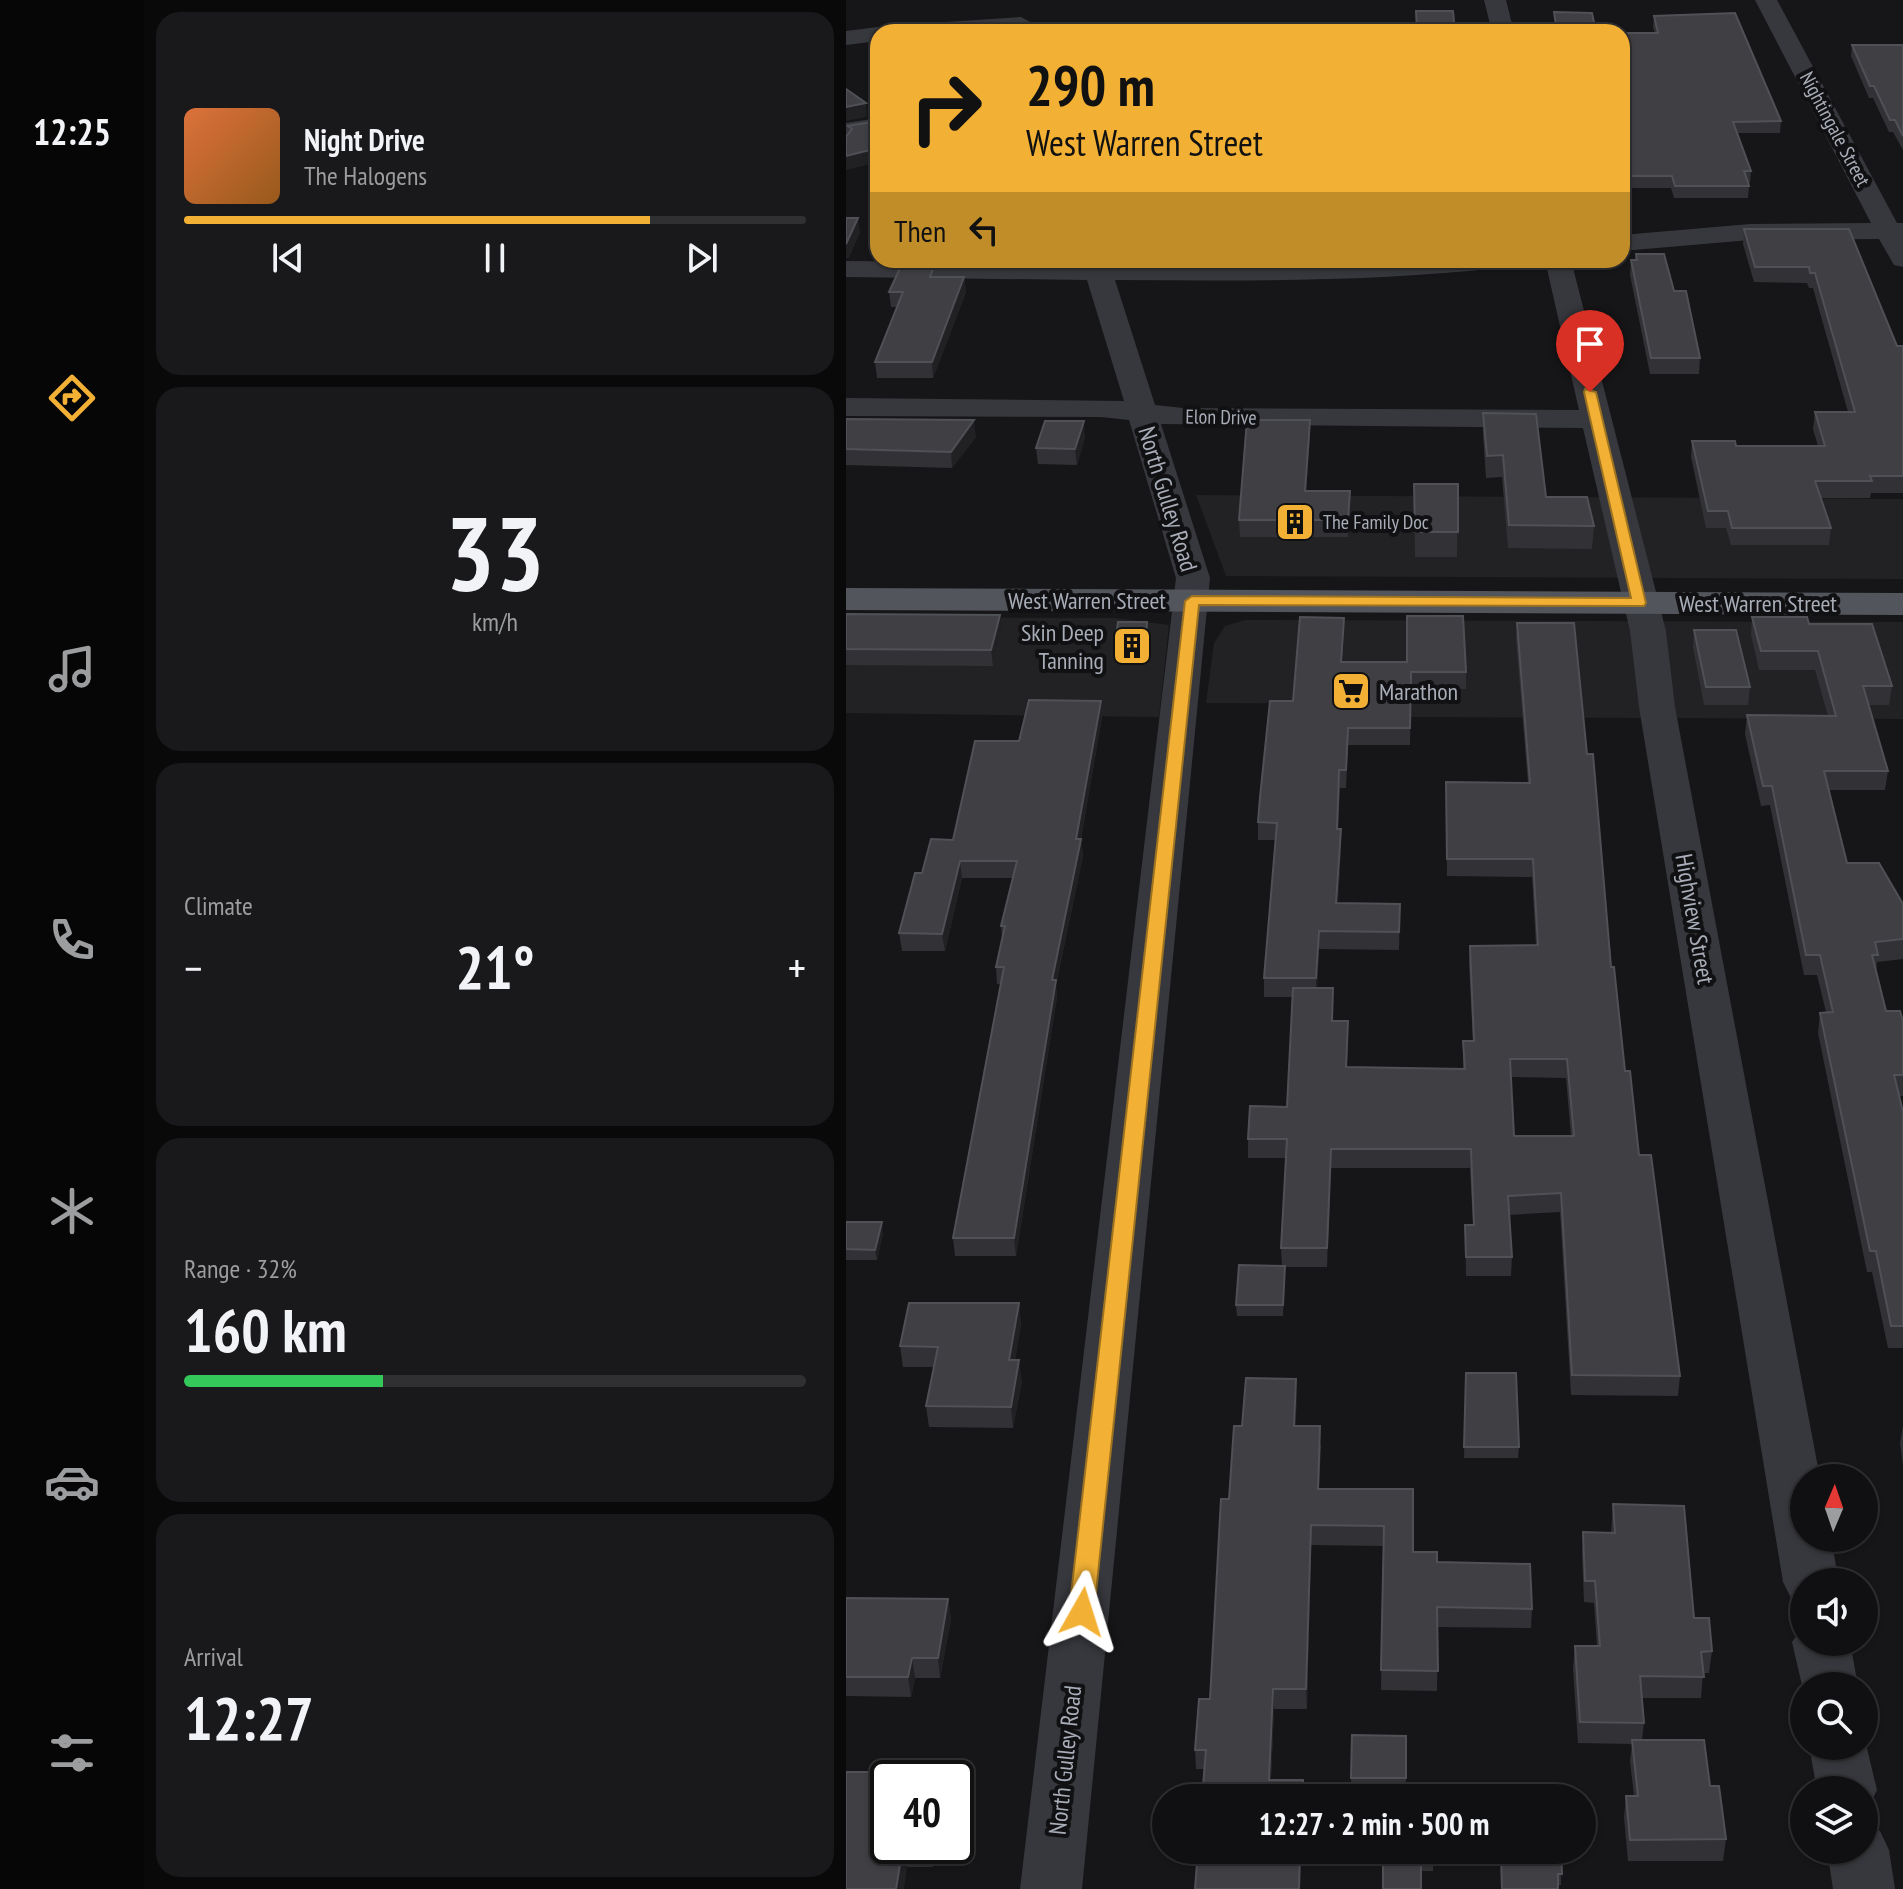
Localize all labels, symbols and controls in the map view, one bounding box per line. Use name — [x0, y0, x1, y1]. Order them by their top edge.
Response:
text: 290 m — [1026, 49, 1155, 121]
icon: right — [894, 56, 998, 160]
street label: Nightingale Street — [1794, 67, 1876, 191]
text: 12:25 — [33, 108, 111, 155]
text: West Warren Street — [1026, 119, 1263, 166]
text: Night Drive — [304, 120, 425, 159]
text: The Halogens — [304, 159, 427, 192]
icon: left — [962, 208, 1006, 252]
text: Then — [894, 211, 946, 250]
icon: previous — [266, 236, 310, 280]
icon: pause — [473, 236, 517, 280]
icon: next — [680, 236, 724, 280]
pin — [1556, 310, 1624, 392]
icon: arrive — [1568, 322, 1612, 366]
icon: directions — [44, 370, 100, 426]
street label: Elon Drive — [1185, 403, 1257, 431]
street label: North Gulley Road — [1131, 423, 1205, 575]
text: 33 — [445, 485, 545, 620]
building icon: The Family Doc — [1274, 501, 1316, 543]
place label: The Family Doc — [1323, 509, 1429, 535]
street label: West Warren Street — [1008, 585, 1166, 616]
street label: West Warren Street — [1679, 588, 1837, 619]
text: km/h — [472, 605, 518, 638]
place label: Skin Deep Tanning — [1021, 617, 1104, 676]
building icon: Skin Deep Tanning — [1111, 625, 1153, 667]
icon: music — [44, 641, 100, 697]
supermarket icon: Marathon — [1330, 670, 1372, 712]
place label: Marathon — [1379, 676, 1458, 707]
street label: Highview Street — [1668, 851, 1722, 987]
text: Climate — [184, 889, 253, 922]
icon: phone — [44, 912, 100, 968]
text: 21° — [455, 928, 535, 1006]
text: − — [184, 939, 202, 996]
text: + — [788, 939, 806, 996]
icon: climate — [44, 1183, 100, 1239]
text: Range · 32% — [184, 1252, 297, 1285]
text: 160 km — [184, 1291, 347, 1369]
icon: car — [44, 1454, 100, 1510]
north arrow — [1790, 1464, 1878, 1552]
map controls — [1790, 1464, 1878, 1864]
button: sound — [1790, 1568, 1878, 1656]
position arrow — [1040, 1570, 1124, 1654]
text: Arrival — [184, 1640, 243, 1673]
button: search — [1790, 1672, 1878, 1760]
text: 12:27 — [184, 1679, 314, 1757]
street label: North Gulley Road — [1042, 1684, 1088, 1836]
icon: filters — [44, 1725, 100, 1781]
speed limit sign: 40 — [870, 1760, 974, 1864]
button: layers — [1790, 1776, 1878, 1864]
text: 12:27 · 2 min · 500 m — [1259, 1804, 1489, 1843]

